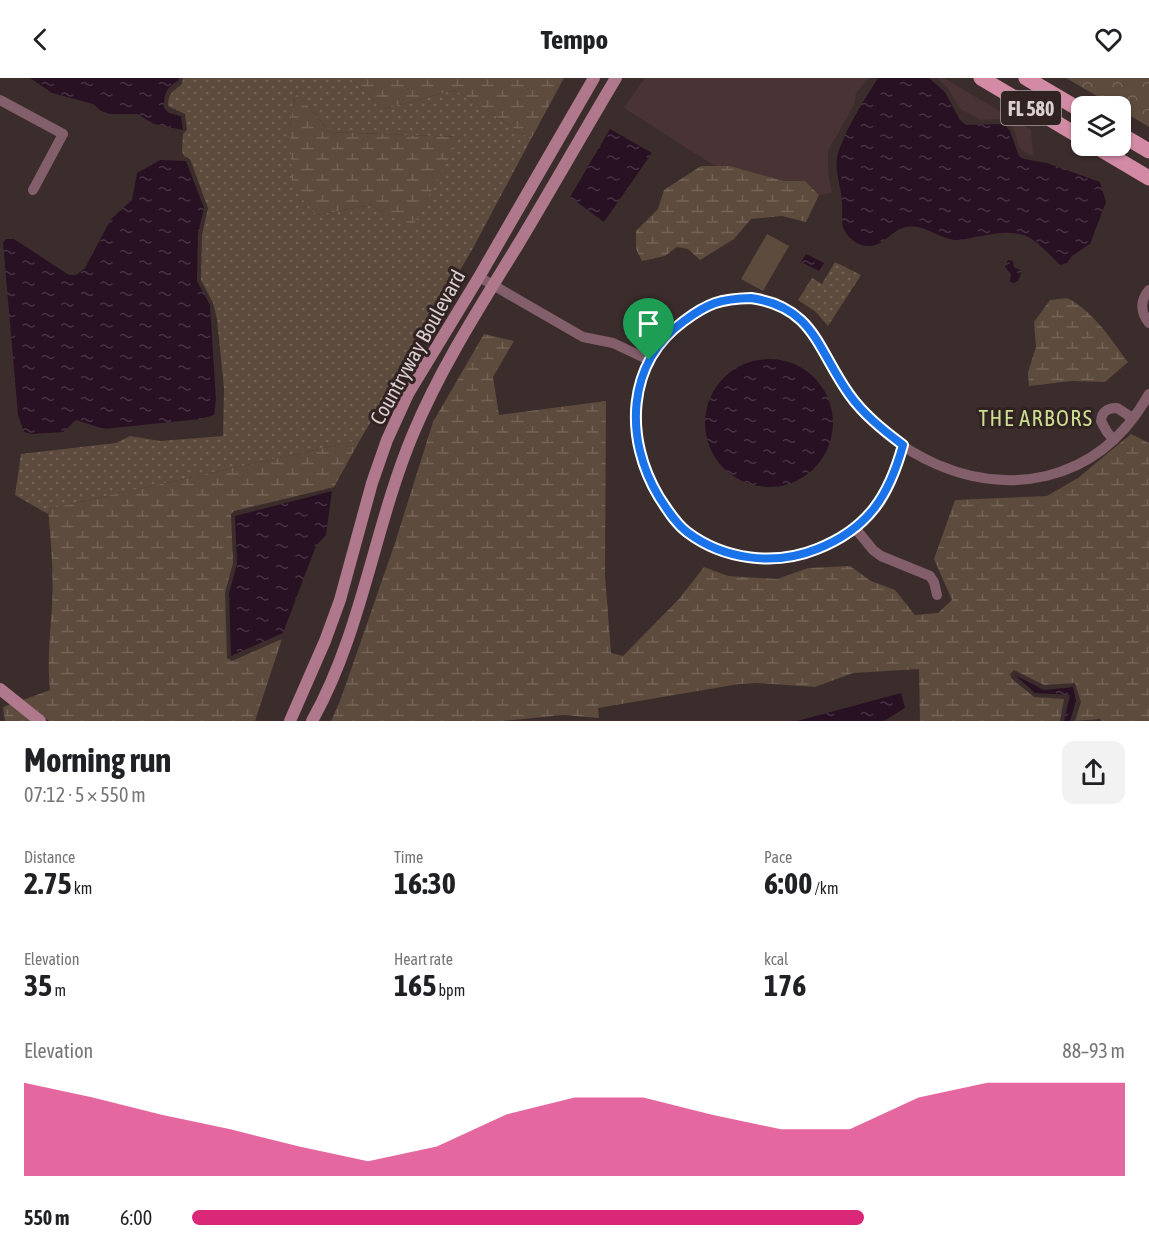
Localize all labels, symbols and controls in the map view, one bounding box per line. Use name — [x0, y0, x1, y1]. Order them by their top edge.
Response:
icon: back — [24, 23, 57, 56]
icon: heart — [1092, 23, 1125, 56]
text: Tempo — [541, 24, 608, 55]
road number: FL 580 — [1001, 91, 1061, 125]
map controls — [1071, 96, 1131, 156]
button: layers — [1071, 96, 1131, 156]
street label: Countryway Boulevard — [365, 265, 469, 429]
pin — [623, 298, 674, 360]
icon: arrive — [632, 307, 665, 340]
district label: THE ARBORS — [978, 405, 1094, 431]
text: Morning run — [24, 741, 171, 779]
button: share — [1062, 741, 1125, 804]
text: 07:12 · 5 × 550 m — [24, 783, 146, 806]
text: Distance — [24, 848, 75, 866]
text: Time — [394, 848, 423, 866]
text: Pace — [764, 848, 792, 866]
text: 2.75 — [24, 866, 72, 900]
text: 16:30 — [394, 866, 456, 900]
text: 6:00 — [764, 866, 812, 900]
text: km — [72, 879, 92, 897]
text: /km — [812, 879, 838, 897]
text: Elevation — [24, 950, 79, 968]
text: Heart rate — [394, 950, 453, 968]
text: kcal — [764, 950, 788, 968]
text: 35 — [24, 968, 52, 1002]
text: 165 — [394, 968, 436, 1002]
text: 176 — [764, 968, 806, 1002]
text: m — [52, 981, 66, 999]
text: bpm — [436, 981, 465, 999]
text: Elevation — [24, 1039, 93, 1062]
text: 88–93 m — [1062, 1039, 1125, 1062]
text: 550 m — [24, 1206, 69, 1229]
text: 6:00 — [120, 1206, 152, 1229]

